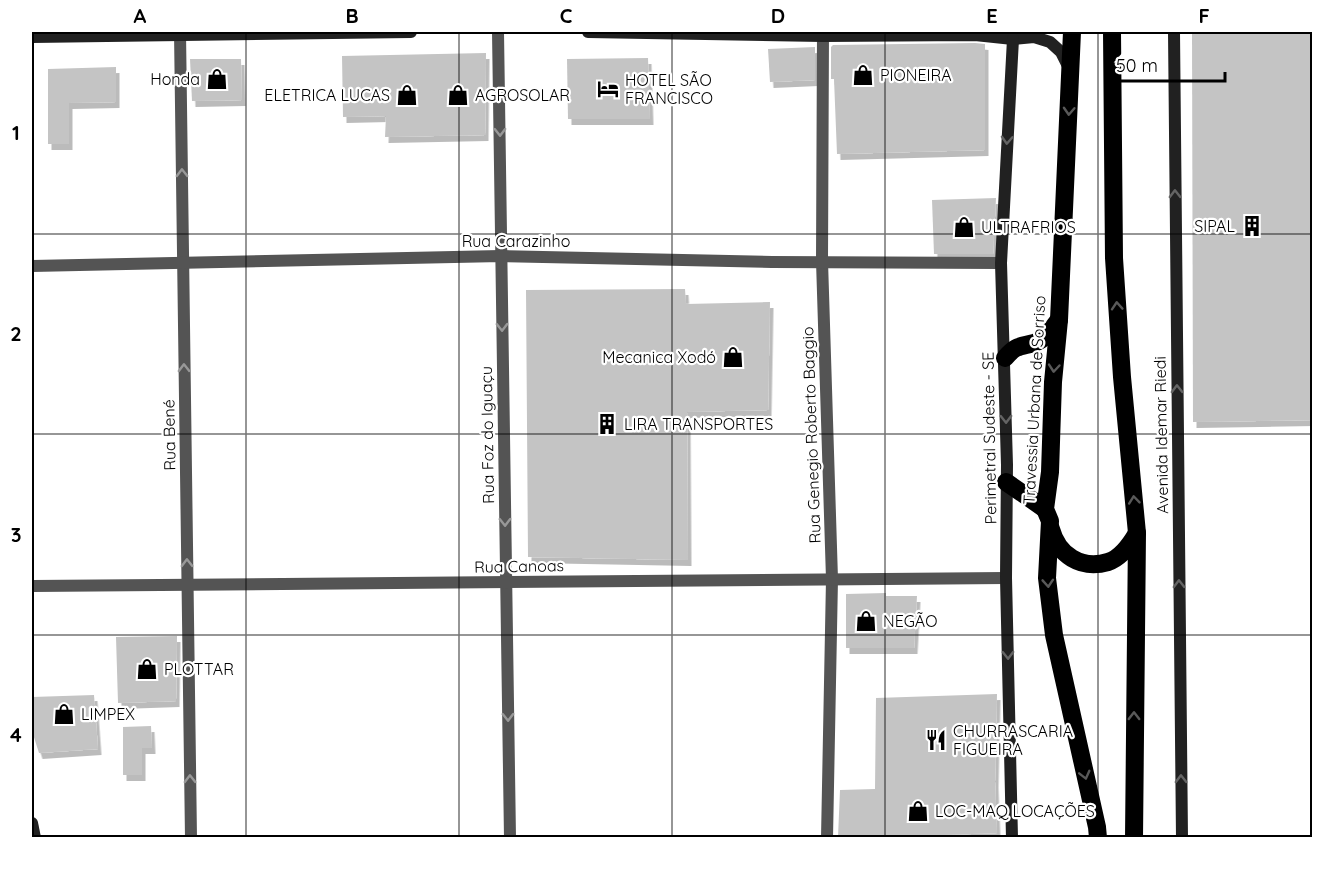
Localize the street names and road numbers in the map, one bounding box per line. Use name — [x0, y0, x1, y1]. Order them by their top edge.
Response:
street label: Rua Carazinho — [462, 231, 570, 251]
street label: Travessia Urbana de Sorriso — [1019, 295, 1049, 505]
street label: Rua Genegio Roberto Baggio — [797, 326, 825, 544]
street label: Perimetral Sudeste - SE — [977, 352, 1001, 524]
street label: Avenida Idemar Riedi — [1150, 356, 1172, 514]
street label: Rua Foz do Iguaçu — [476, 366, 498, 504]
street label: Rua Bené — [158, 399, 180, 471]
street label: Rua Canoas — [474, 555, 564, 577]

